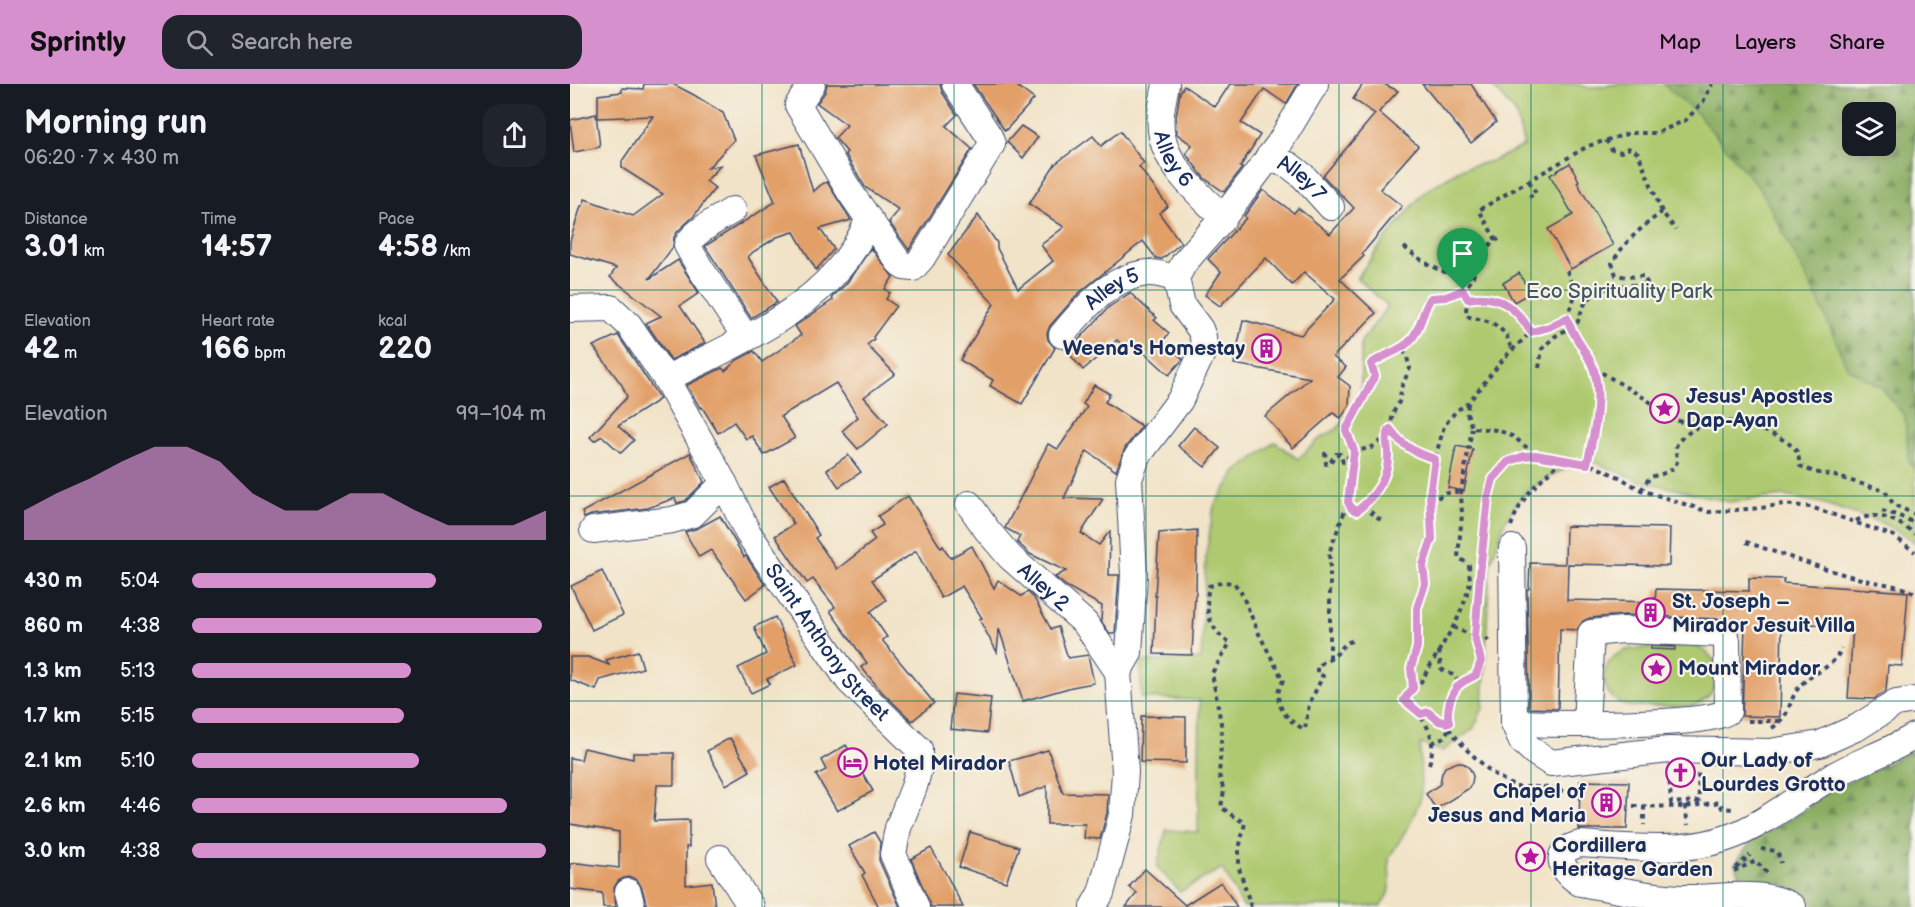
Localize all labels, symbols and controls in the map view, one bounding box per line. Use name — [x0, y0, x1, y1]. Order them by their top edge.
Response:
search box — [162, 15, 582, 69]
text: Sprintly — [30, 26, 126, 59]
icon: search — [183, 26, 216, 59]
text: Search here — [231, 29, 353, 56]
text: Map — [1659, 30, 1701, 55]
text: Layers — [1734, 30, 1796, 55]
text: Share — [1829, 30, 1885, 55]
map controls — [1842, 102, 1896, 156]
button: layers — [1842, 102, 1896, 156]
text: Morning run — [24, 103, 207, 143]
button: share — [483, 104, 546, 167]
street label: Alley 6 — [1148, 129, 1199, 193]
text: 06:20 · 7 × 430 m — [24, 146, 179, 170]
street label: Alley 7 — [1274, 150, 1332, 207]
text: Distance — [24, 210, 88, 229]
text: Time — [201, 210, 236, 229]
text: Pace — [378, 210, 414, 229]
pin — [1437, 228, 1488, 290]
text: 3.01 — [24, 229, 79, 265]
text: 14:57 — [201, 229, 272, 265]
text: 4:58 — [378, 229, 438, 265]
icon: arrive — [1446, 237, 1479, 270]
text: km — [79, 242, 105, 261]
text: /km — [438, 242, 471, 261]
street label: Alley 5 — [1079, 263, 1142, 315]
park label: Eco Spirituality Park — [1526, 279, 1713, 304]
text: Elevation — [24, 312, 91, 331]
text: Heart rate — [201, 312, 275, 331]
text: kcal — [378, 312, 407, 331]
text: 42 — [24, 331, 60, 367]
text: 166 — [201, 331, 250, 367]
text: 220 — [378, 331, 432, 367]
building icon: Weena's Homestay — [1250, 332, 1282, 364]
place label: Weena's Homestay — [1063, 336, 1245, 361]
text: m — [60, 344, 77, 363]
text: bpm — [250, 344, 286, 363]
place label: Jesus' Apostles Dap-Ayan — [1686, 384, 1833, 433]
place icon: Jesus' Apostles Dap-Ayan — [1649, 392, 1681, 424]
text: Elevation — [24, 402, 107, 426]
text: 99–104 m — [456, 402, 546, 426]
street label: Alley 2 — [1012, 558, 1075, 617]
street label: Saint Anthony Street — [760, 559, 895, 727]
text: 430 m — [24, 569, 82, 593]
text: 5:04 — [120, 569, 159, 593]
place label: St. Joseph – Mirador Jesuit Villa — [1672, 589, 1855, 638]
building icon: St. Joseph – Mirador Jesuit Villa — [1635, 597, 1667, 629]
text: 860 m — [24, 614, 83, 638]
text: 4:38 — [120, 614, 160, 638]
place icon: Mount Mirador — [1641, 652, 1673, 684]
place label: Mount Mirador — [1678, 656, 1821, 681]
text: 1.3 km — [24, 659, 81, 683]
text: 5:13 — [120, 659, 156, 683]
text: 1.7 km — [24, 704, 81, 728]
text: 5:15 — [120, 704, 155, 728]
hotel icon: Hotel Mirador — [836, 747, 868, 779]
place label: Our Lady of Lourdes Grotto — [1701, 748, 1846, 797]
text: 2.1 km — [24, 749, 82, 773]
text: 5:10 — [120, 749, 155, 773]
place label: Hotel Mirador — [873, 751, 1007, 776]
church icon: Our Lady of Lourdes Grotto — [1664, 756, 1696, 788]
place label: Chapel of Jesus and Maria — [1428, 779, 1587, 828]
building icon: Chapel of Jesus and Maria — [1591, 787, 1623, 819]
text: 2.6 km — [24, 794, 85, 818]
text: 4:46 — [120, 794, 161, 818]
place label: Cordillera Heritage Garden — [1552, 833, 1713, 882]
text: 3.0 km — [24, 839, 85, 863]
text: 4:38 — [120, 839, 160, 863]
place icon: Cordillera Heritage Garden — [1515, 841, 1547, 873]

